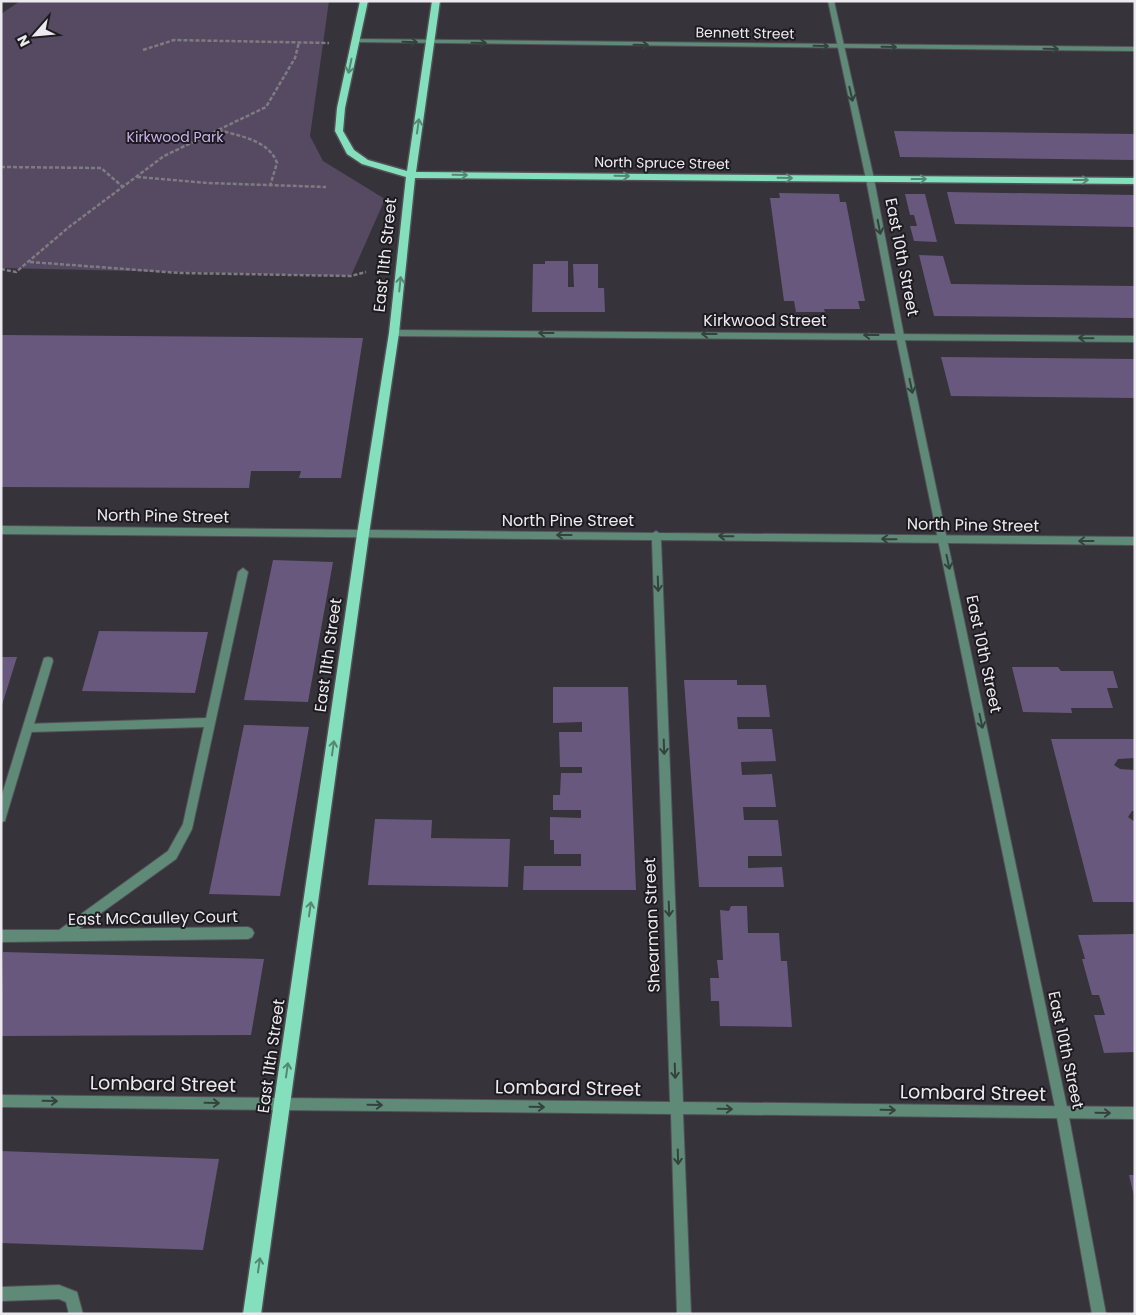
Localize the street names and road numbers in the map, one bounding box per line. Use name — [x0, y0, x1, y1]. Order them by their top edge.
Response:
street label: Bennett Street — [695, 22, 795, 44]
street label: North Spruce Street — [594, 152, 730, 174]
street label: East 11th Street — [368, 196, 402, 313]
street label: East 10th Street — [879, 196, 925, 318]
street label: Kirkwood Street — [703, 309, 827, 332]
street label: North Pine Street — [97, 503, 229, 529]
street label: North Pine Street — [502, 509, 634, 532]
street label: North Pine Street — [907, 512, 1039, 538]
street label: East 10th Street — [960, 593, 1008, 715]
street label: East 11th Street — [309, 596, 347, 713]
street label: Shearman Street — [638, 857, 666, 993]
street label: East McCaulley Court — [68, 905, 238, 931]
street label: East 10th Street — [1042, 989, 1090, 1111]
street label: East 11th Street — [252, 997, 290, 1114]
street label: Lombard Street — [90, 1069, 236, 1099]
street label: Lombard Street — [495, 1073, 641, 1103]
street label: Lombard Street — [900, 1078, 1046, 1108]

